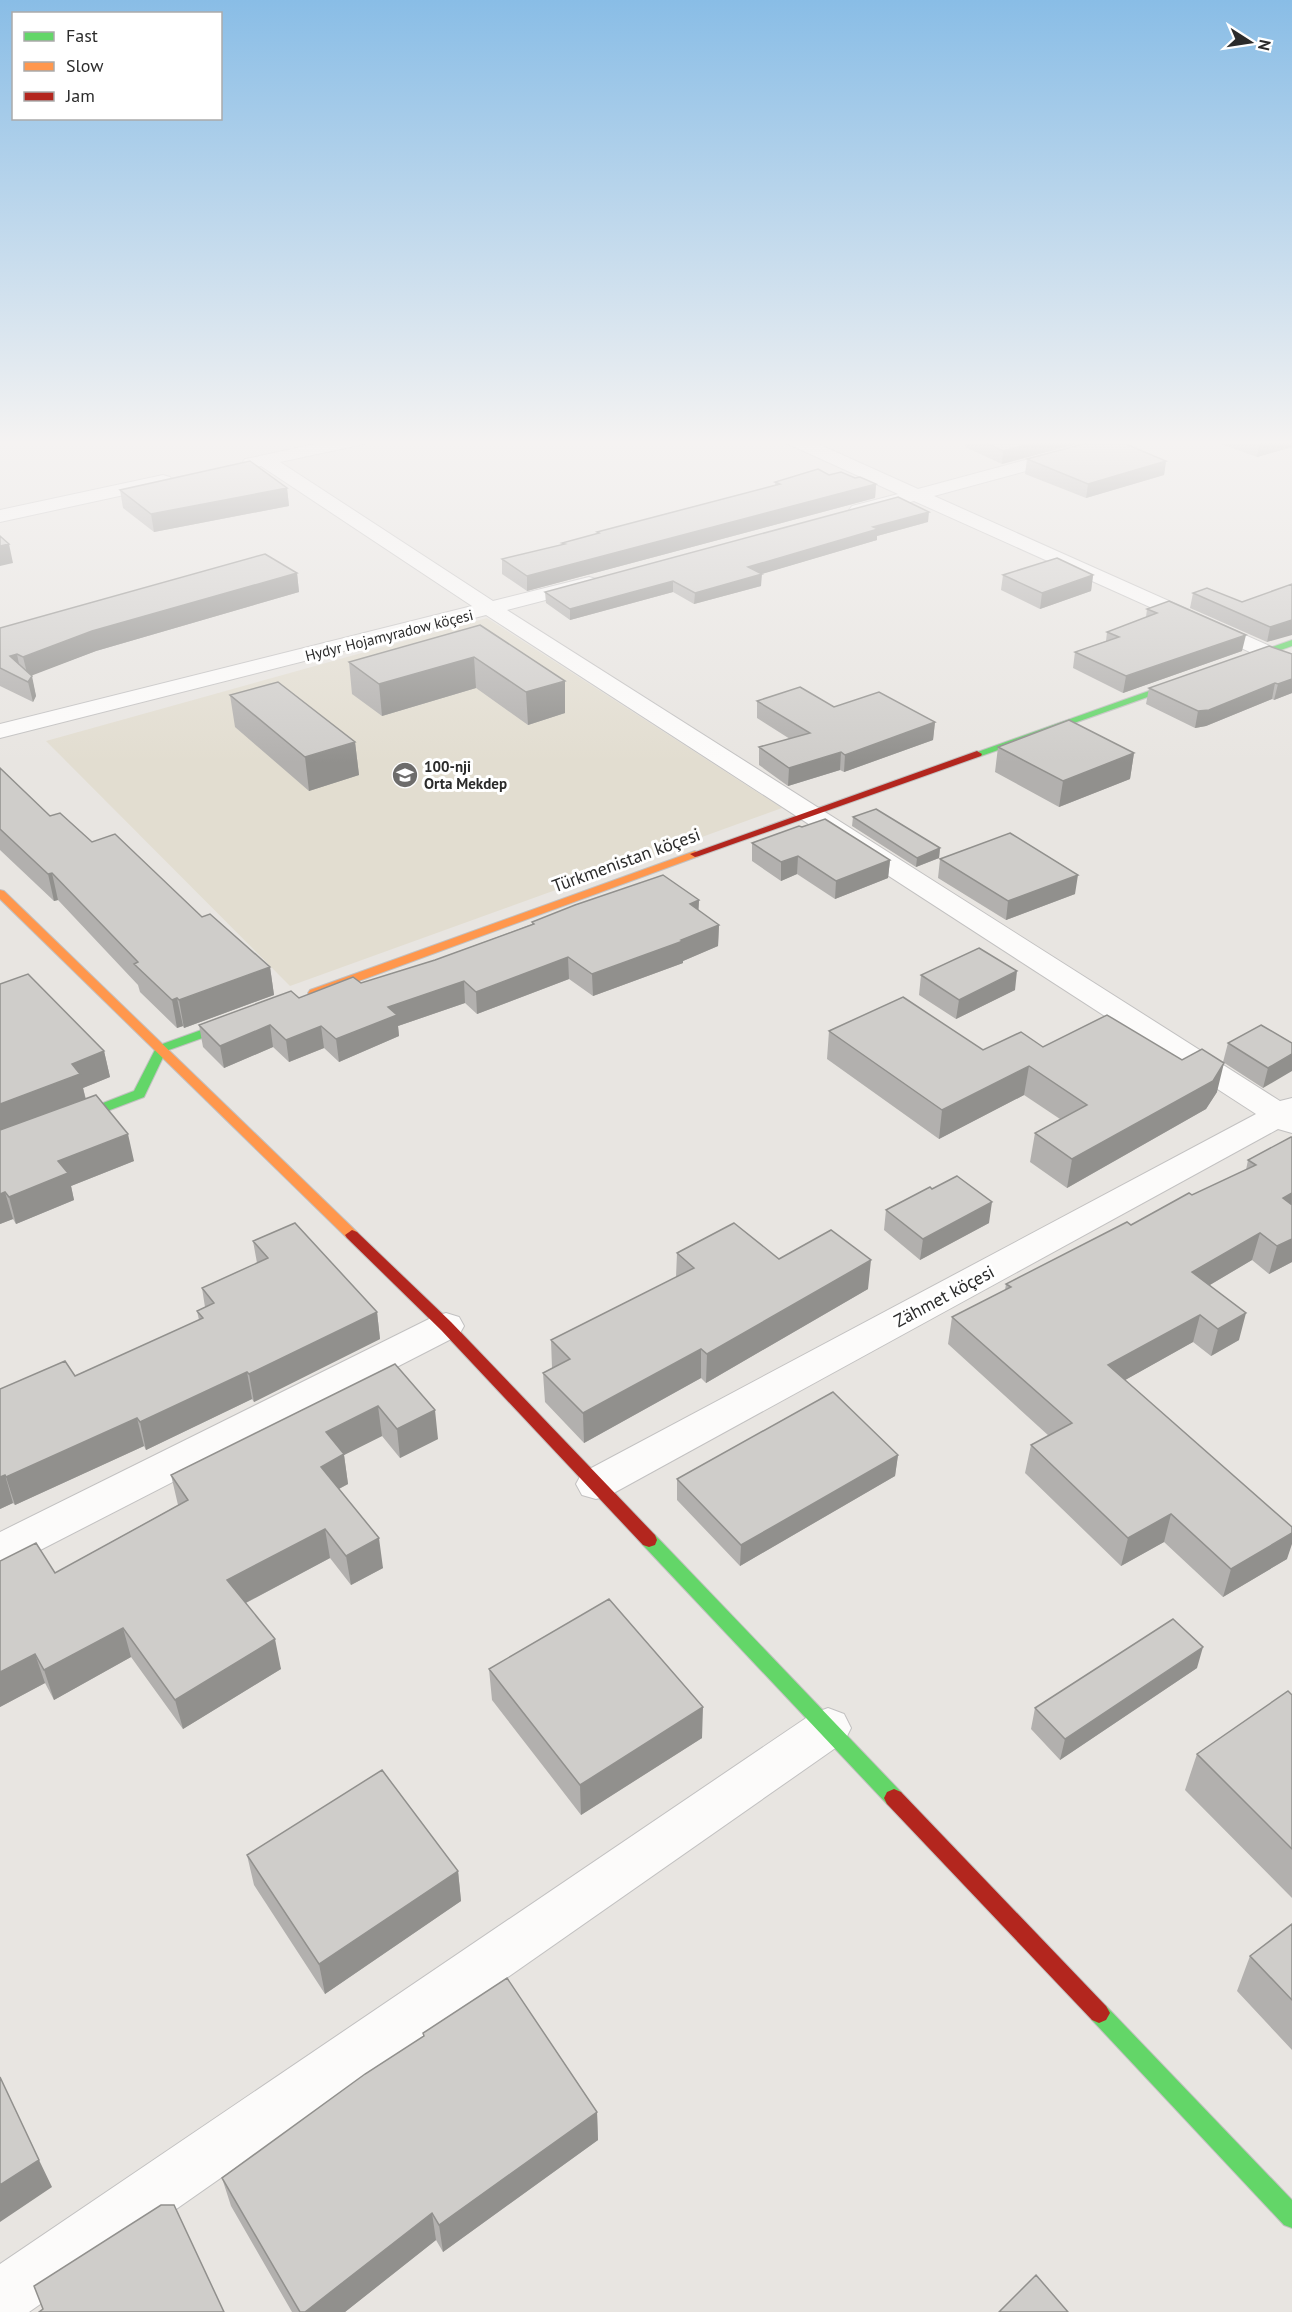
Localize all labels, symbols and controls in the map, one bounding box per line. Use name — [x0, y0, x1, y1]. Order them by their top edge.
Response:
legend — [12, 12, 222, 120]
north arrow — [1220, 12, 1280, 72]
text: Fast — [66, 24, 98, 47]
text: N — [1254, 38, 1276, 52]
text: Slow — [66, 54, 104, 77]
text: Jam — [65, 84, 95, 107]
street label: Hydyr Hojamyradow köçesi — [303, 605, 475, 665]
place label: 100-nji Orta Mekdep — [424, 757, 507, 793]
school or university icon: 100-nji Orta Mekdep — [390, 760, 420, 790]
street label: Türkmenistan köçesi — [549, 823, 703, 897]
street label: Zähmet köçesi — [890, 1260, 998, 1332]

